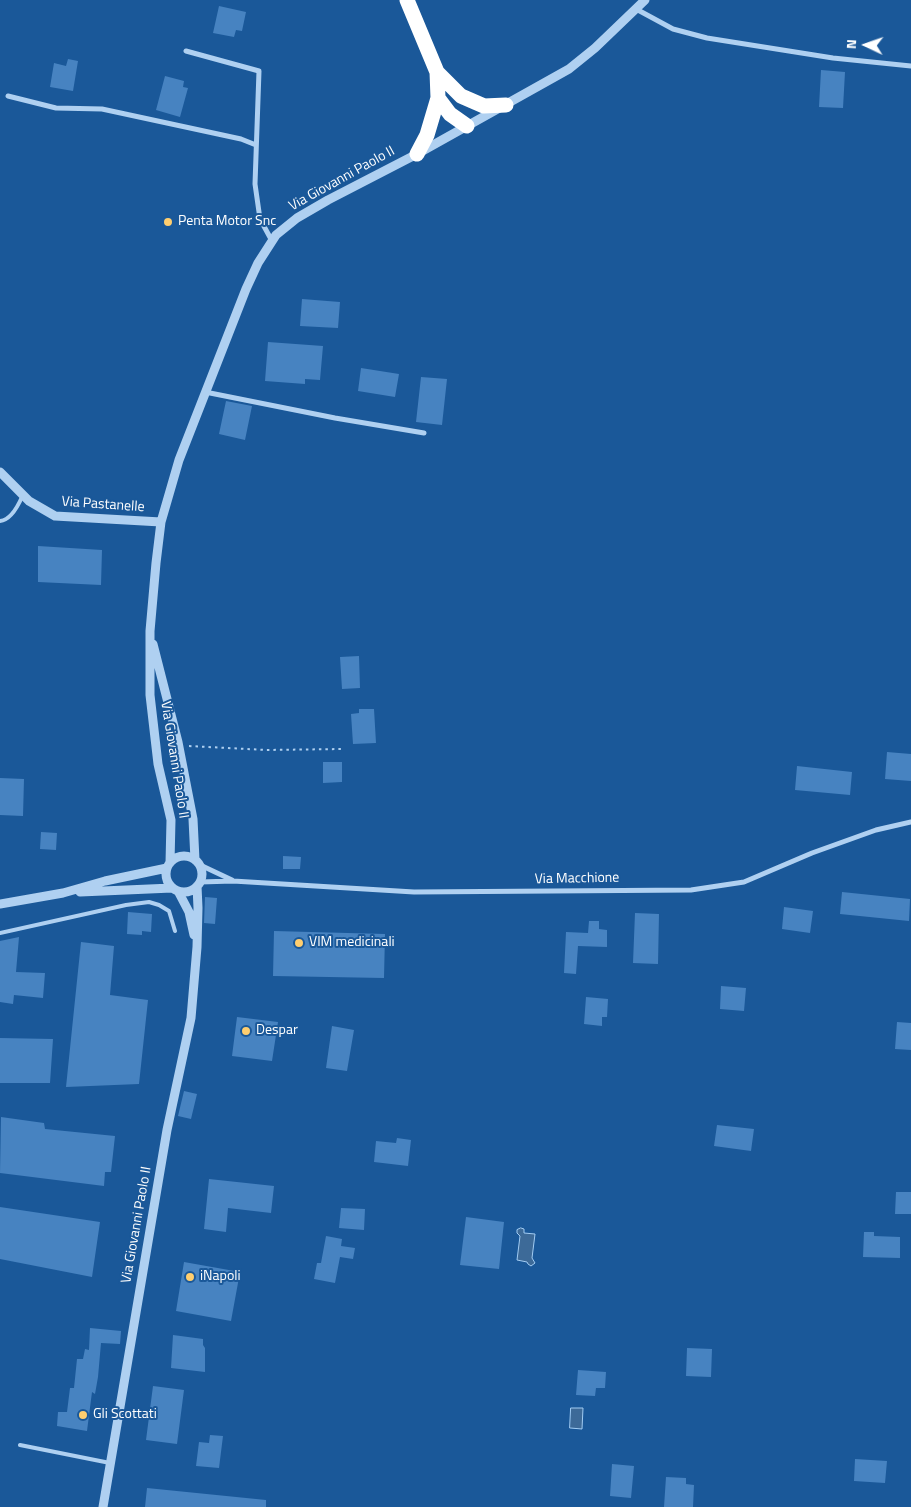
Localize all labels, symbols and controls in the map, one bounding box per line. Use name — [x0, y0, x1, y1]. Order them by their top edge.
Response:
north arrow — [841, 20, 891, 70]
text: N — [840, 39, 861, 50]
street label: Via Giovanni Paolo II — [286, 143, 398, 215]
place label: Penta Motor Snc — [178, 214, 276, 230]
marker: Penta Motor Snc — [162, 216, 174, 228]
street label: Via Pastanelle — [61, 494, 145, 516]
street label: Via Giovanni Paolo II — [156, 700, 192, 820]
street label: Via Macchione — [534, 870, 620, 888]
place label: VIM medicinali — [309, 935, 395, 951]
marker: VIM medicinali — [293, 937, 305, 949]
place label: Despar — [256, 1023, 298, 1039]
marker: Despar — [240, 1025, 252, 1037]
street label: Via Giovanni Paolo II — [118, 1165, 156, 1285]
place label: iNapoli — [200, 1269, 241, 1285]
marker: iNapoli — [184, 1271, 196, 1283]
place label: Gli Scottati — [93, 1407, 157, 1423]
marker: Gli Scottati — [77, 1409, 89, 1421]

